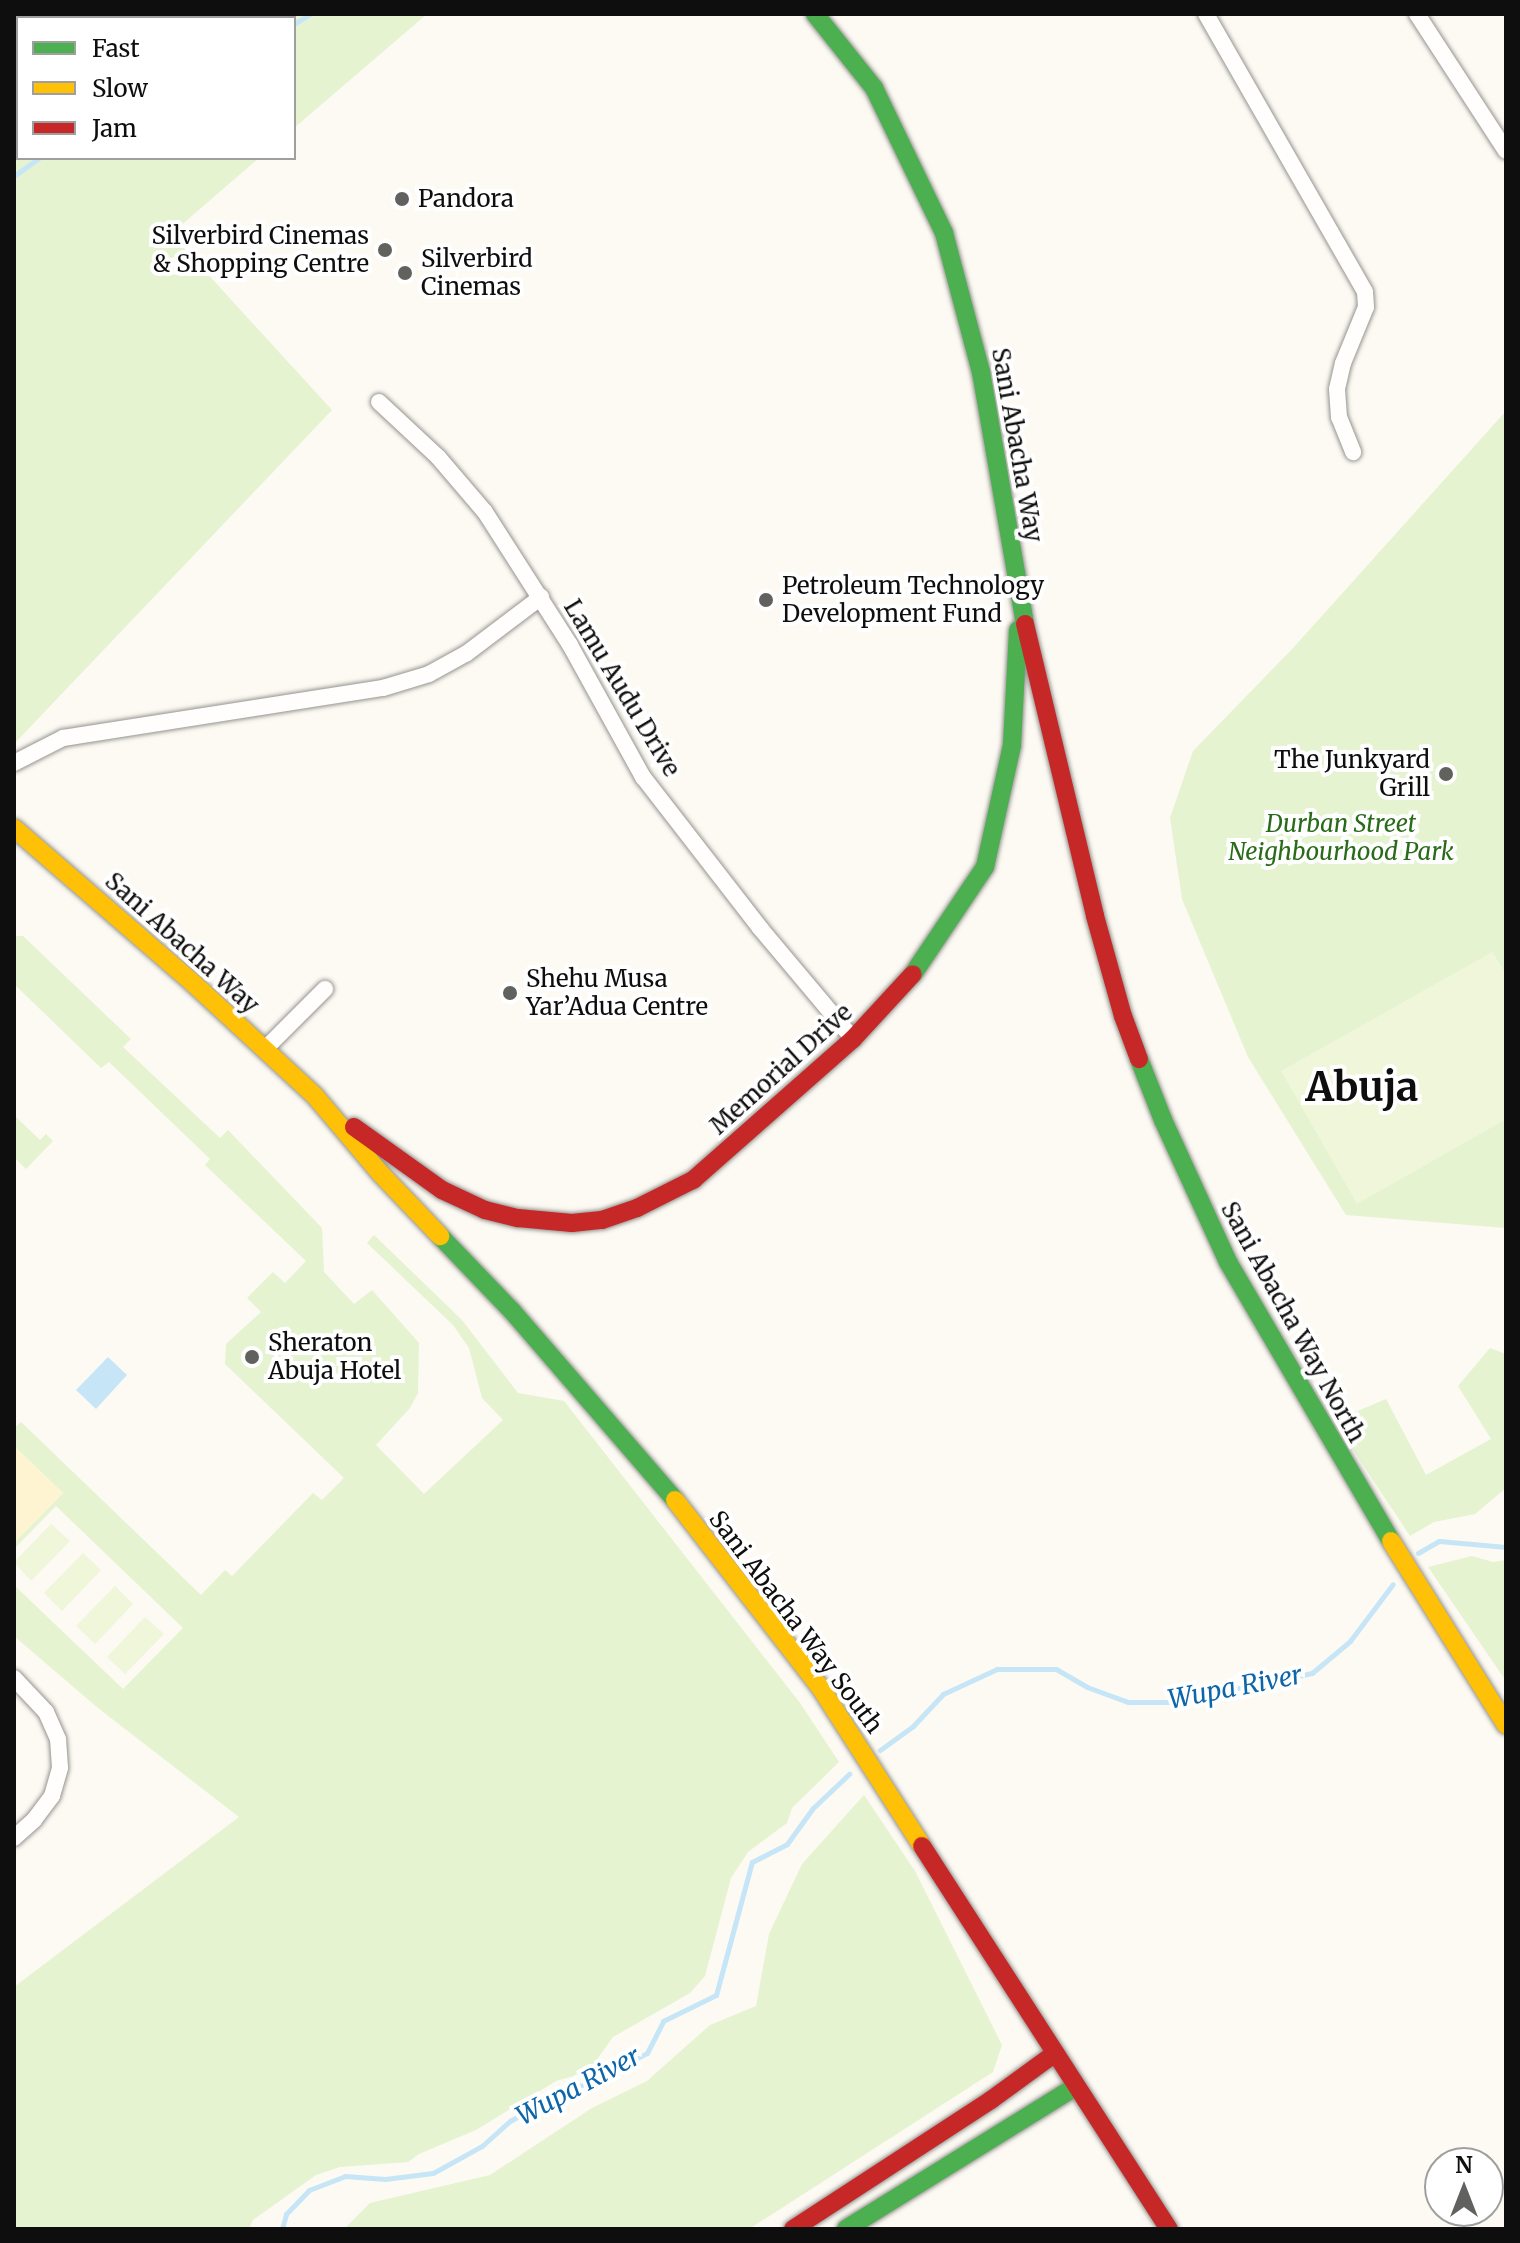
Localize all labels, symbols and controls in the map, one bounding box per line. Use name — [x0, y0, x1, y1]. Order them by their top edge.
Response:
legend — [16, 16, 296, 160]
text: Fast — [92, 33, 140, 64]
text: Slow — [92, 73, 148, 104]
text: Jam — [92, 113, 137, 144]
place label: Pandora — [418, 185, 514, 213]
marker: Pandora — [393, 190, 411, 208]
place label: Silverbird Cinemas & Shopping Centre — [151, 222, 369, 278]
marker: Silverbird Cinemas & Shopping Centre — [376, 241, 394, 259]
place label: Silverbird Cinemas — [421, 245, 533, 301]
marker: Silverbird Cinemas — [396, 264, 414, 282]
street label: Sani Abacha Way — [986, 346, 1048, 544]
place label: Petroleum Technology Development Fund — [782, 572, 1044, 628]
marker: Petroleum Technology Development Fund — [757, 591, 775, 609]
street label: Lamu Audu Drive — [558, 594, 686, 782]
place label: The Junkyard Grill — [1274, 746, 1430, 802]
marker: The Junkyard Grill — [1437, 765, 1455, 783]
park label: Durban Street Neighbourhood Park — [1228, 810, 1454, 866]
street label: Sani Abacha Way — [99, 866, 265, 1020]
place label: Shehu Musa Yar’Adua Centre — [526, 965, 708, 1021]
marker: Shehu Musa Yar’Adua Centre — [501, 984, 519, 1002]
street label: Memorial Drive — [704, 998, 858, 1140]
district label: Abuja — [1306, 1063, 1418, 1111]
street label: Sani Abacha Way North — [1215, 1197, 1371, 1447]
place label: Sheraton Abuja Hotel — [268, 1329, 401, 1385]
marker: Sheraton Abuja Hotel — [243, 1348, 261, 1366]
street label: Sani Abacha Way South — [703, 1505, 889, 1739]
water label: Wupa River — [1165, 1659, 1305, 1715]
water label: Wupa River — [511, 2040, 645, 2132]
north arrow — [1424, 2147, 1504, 2227]
text: N — [1455, 2151, 1473, 2179]

